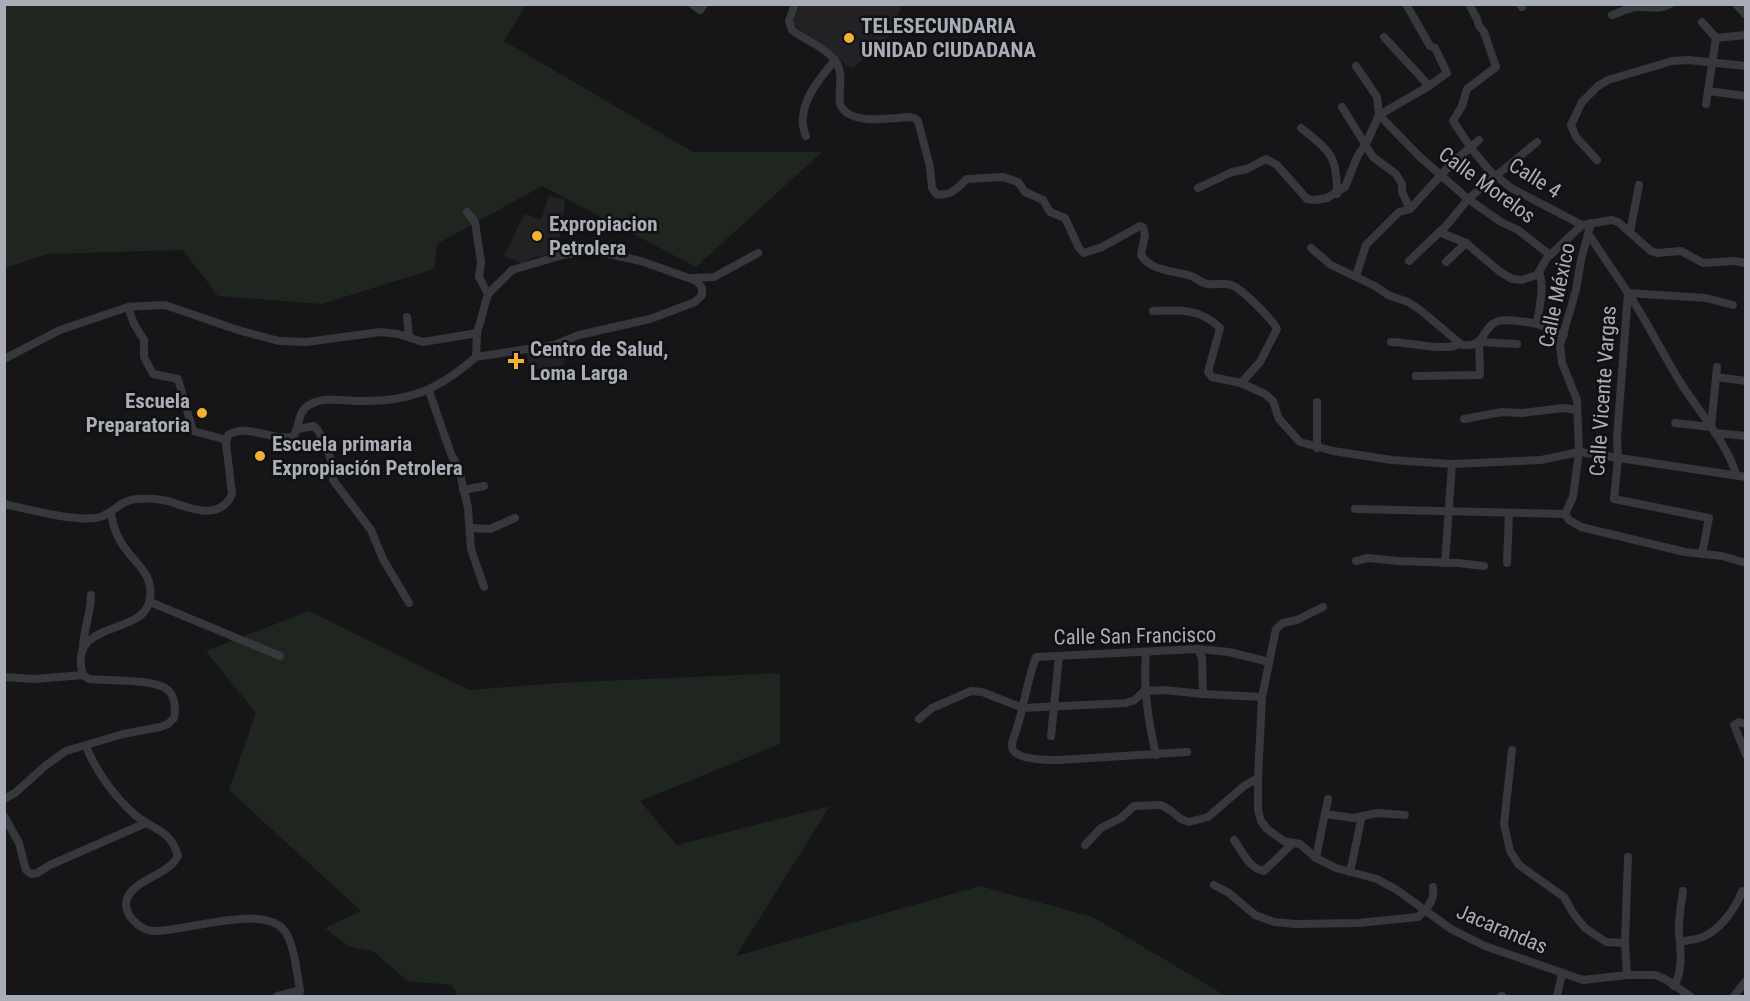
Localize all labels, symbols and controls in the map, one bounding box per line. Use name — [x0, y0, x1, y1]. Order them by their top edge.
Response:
place label: TELESECUNDARIA UNIDAD CIUDADANA — [861, 14, 1036, 62]
marker: TELESECUNDARIA UNIDAD CIUDADANA — [842, 31, 856, 45]
street label: Calle Morelos — [1434, 142, 1540, 228]
street label: Calle 4 — [1505, 153, 1565, 203]
place label: Expropiacion Petrolera — [549, 212, 658, 260]
marker: Expropiacion Petrolera — [530, 229, 544, 243]
street label: Calle México — [1534, 241, 1580, 349]
street label: Calle Vicente Vargas — [1585, 305, 1621, 477]
place label: Centro de Salud, Loma Larga — [530, 337, 668, 385]
marker: Centro de Salud, Loma Larga — [507, 352, 525, 370]
place label: Escuela Preparatoria — [86, 389, 190, 437]
marker: Escuela Preparatoria — [195, 406, 209, 420]
place label: Escuela primaria Expropiación Petrolera — [272, 432, 463, 480]
marker: Escuela primaria Expropiación Petrolera — [253, 449, 267, 463]
street label: Calle San Francisco — [1053, 623, 1217, 649]
street label: Jacarandas — [1453, 899, 1551, 959]

